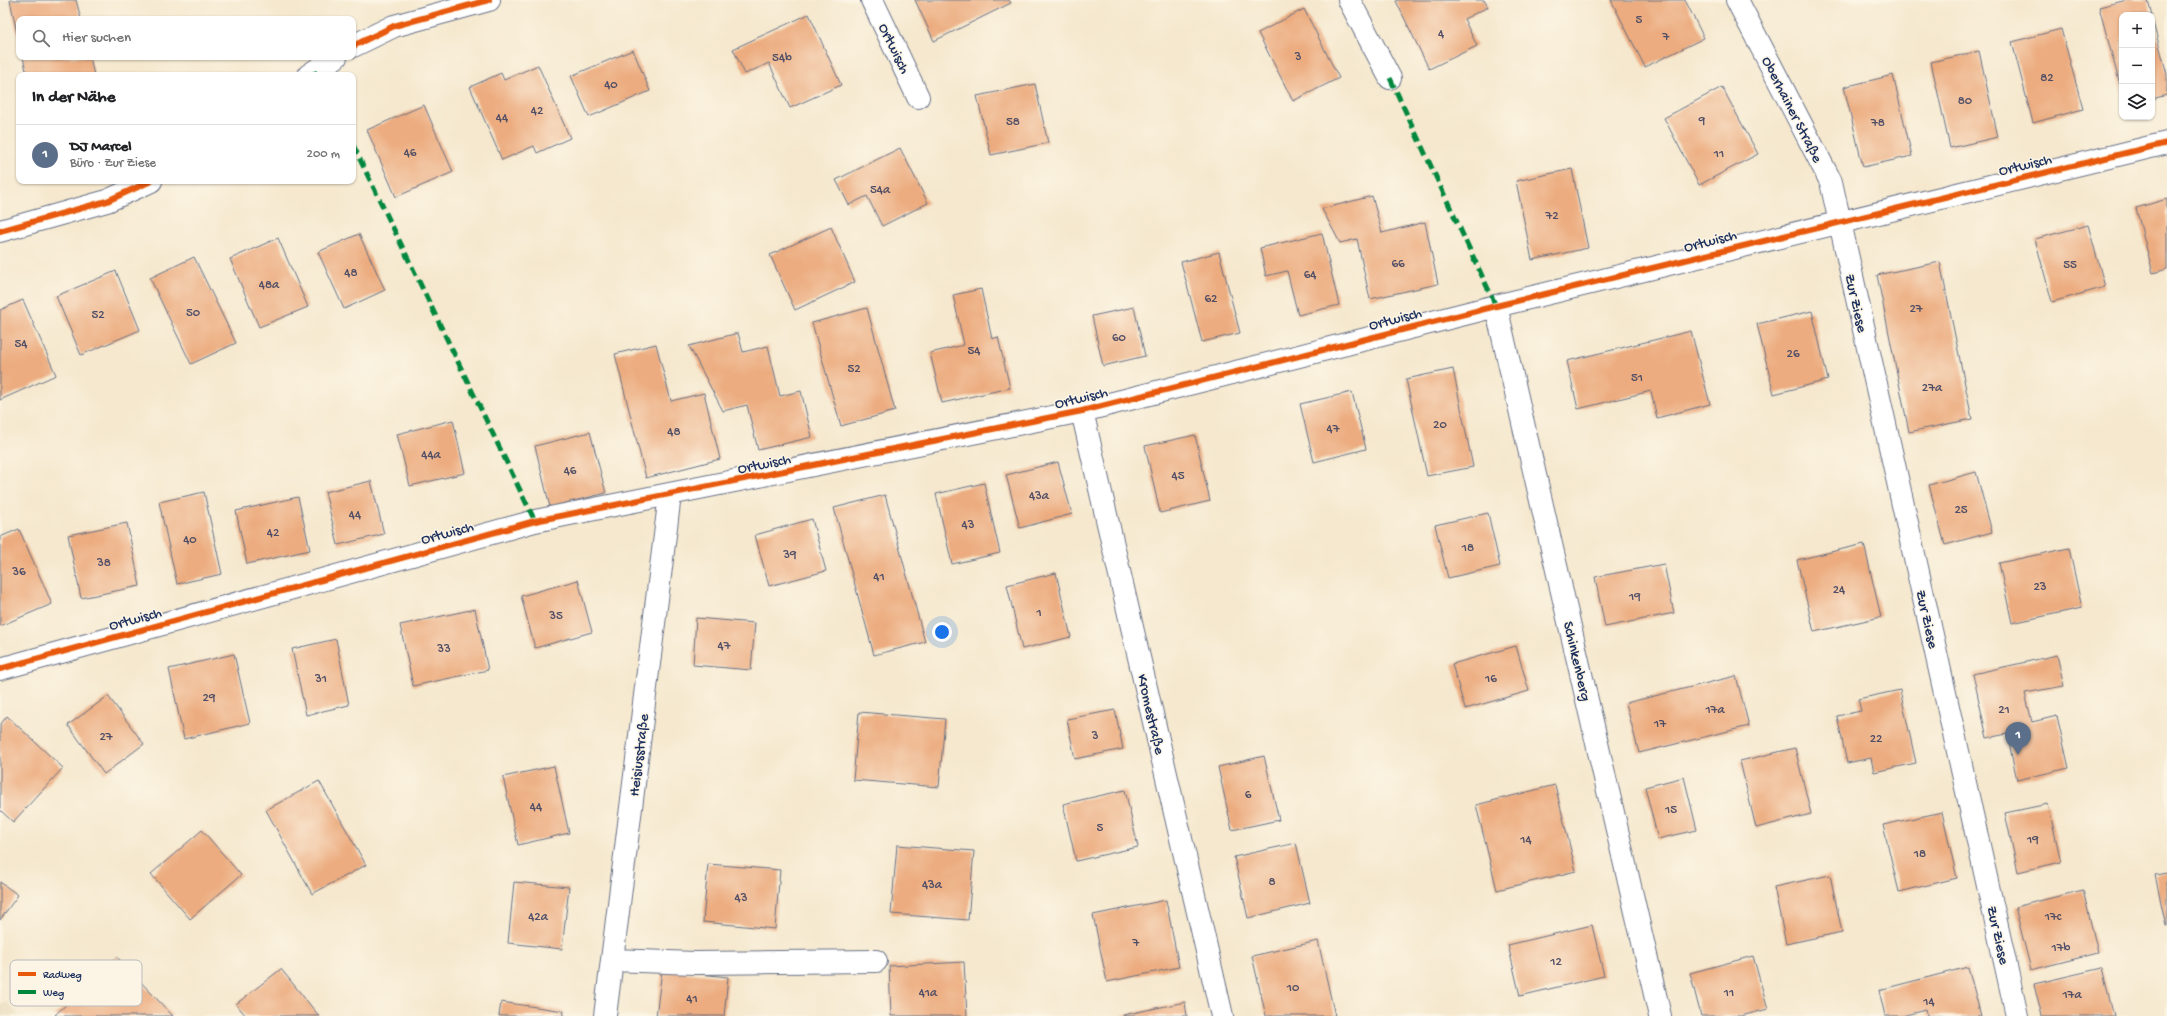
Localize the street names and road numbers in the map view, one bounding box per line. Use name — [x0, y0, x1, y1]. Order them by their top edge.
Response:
street label: Ortwisch — [873, 21, 913, 77]
street label: Oberhainer Straße — [1757, 54, 1826, 166]
street label: Ortwisch — [1997, 151, 2054, 181]
street label: Ortwisch — [1682, 227, 1739, 257]
street label: Zur Ziese — [1840, 272, 1871, 335]
street label: Ortwisch — [1367, 305, 1424, 335]
street label: Ortwisch — [1053, 384, 1110, 414]
street label: Ortwisch — [736, 451, 793, 479]
street label: Ortwisch — [419, 518, 476, 550]
street label: Zur Ziese — [1911, 588, 1942, 651]
street label: Ortwisch — [107, 604, 164, 636]
street label: Schinkenberg — [1558, 620, 1594, 703]
street label: Kromestraße — [1132, 673, 1168, 757]
street label: Heisiusstraße — [626, 713, 654, 798]
street label: Zur Ziese — [1982, 904, 2013, 967]

